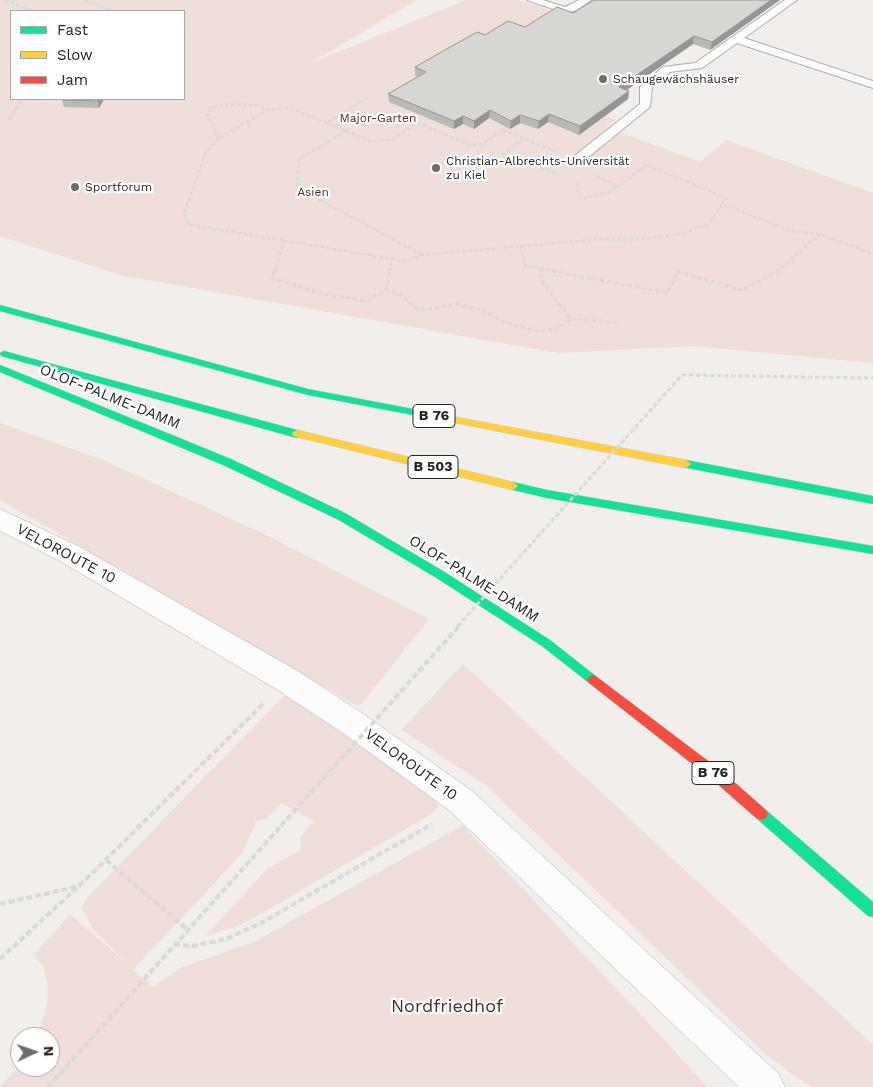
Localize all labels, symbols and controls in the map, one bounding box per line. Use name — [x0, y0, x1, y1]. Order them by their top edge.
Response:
legend — [10, 10, 185, 100]
text: Fast — [57, 21, 88, 39]
text: Slow — [57, 46, 93, 64]
text: Jam — [57, 71, 88, 89]
place label: Schaugewächshäuser — [613, 72, 739, 86]
marker: Schaugewächshäuser — [597, 73, 609, 85]
park label: Major-Garten — [340, 111, 416, 125]
place label: Christian-Albrechts-Universität zu Kiel — [446, 154, 630, 182]
marker: Christian-Albrechts-Universität zu Kiel — [430, 162, 442, 174]
place label: Sportforum — [85, 180, 152, 194]
marker: Sportforum — [69, 181, 81, 193]
park label: Asien — [297, 185, 329, 199]
street label: OLOF-PALME-DAMM — [37, 361, 183, 433]
road number: B 76 — [413, 404, 455, 428]
road number: B 503 — [408, 456, 458, 478]
street label: VELOROUTE 10 — [13, 520, 119, 588]
street label: OLOF-PALME-DAMM — [406, 532, 542, 626]
street label: VELOROUTE 10 — [361, 725, 461, 805]
road number: B 76 — [692, 761, 734, 784]
park label: Nordfriedhof — [391, 996, 503, 1018]
north arrow — [10, 1027, 60, 1077]
text: N — [41, 1046, 57, 1057]

